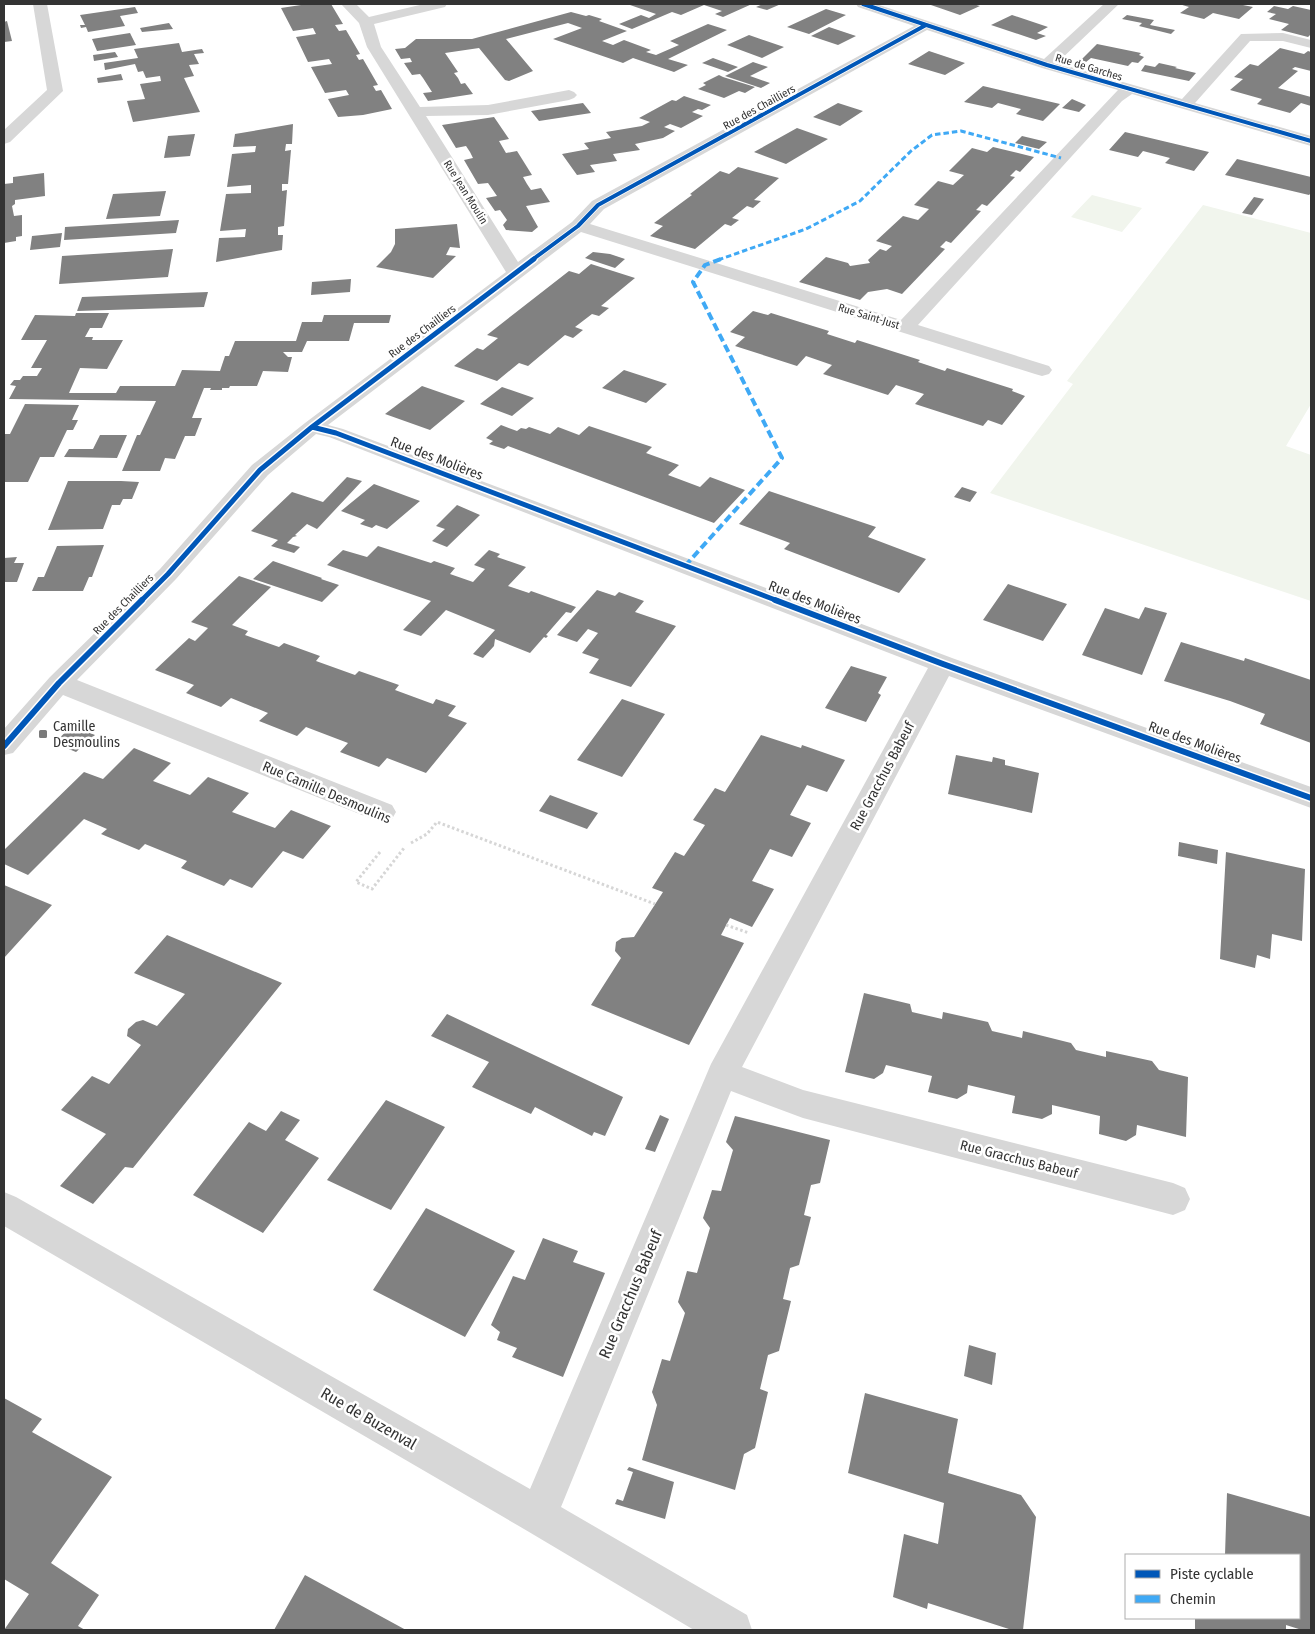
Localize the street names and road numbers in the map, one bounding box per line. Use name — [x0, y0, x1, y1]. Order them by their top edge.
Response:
street label: Rue de Garches — [1054, 51, 1124, 84]
street label: Rue des Chailliers — [721, 82, 798, 133]
street label: Rue Jean Moulin — [441, 158, 490, 227]
street label: Rue Saint-Just — [837, 301, 901, 332]
street label: Rue des Chailliers — [386, 302, 458, 361]
street label: Rue des Molières — [388, 433, 485, 484]
street label: Rue des Chailliers — [90, 571, 157, 637]
street label: Rue des Molières — [766, 577, 863, 628]
street label: Rue Gracchus Babeuf — [847, 717, 919, 833]
street label: Rue des Molières — [1146, 718, 1244, 767]
street label: Rue Camille Desmoulins — [260, 758, 394, 827]
street label: Rue Gracchus Babeuf — [958, 1137, 1081, 1183]
street label: Rue Gracchus Babeuf — [595, 1226, 667, 1361]
street label: Rue de Buzenval — [318, 1383, 420, 1454]

